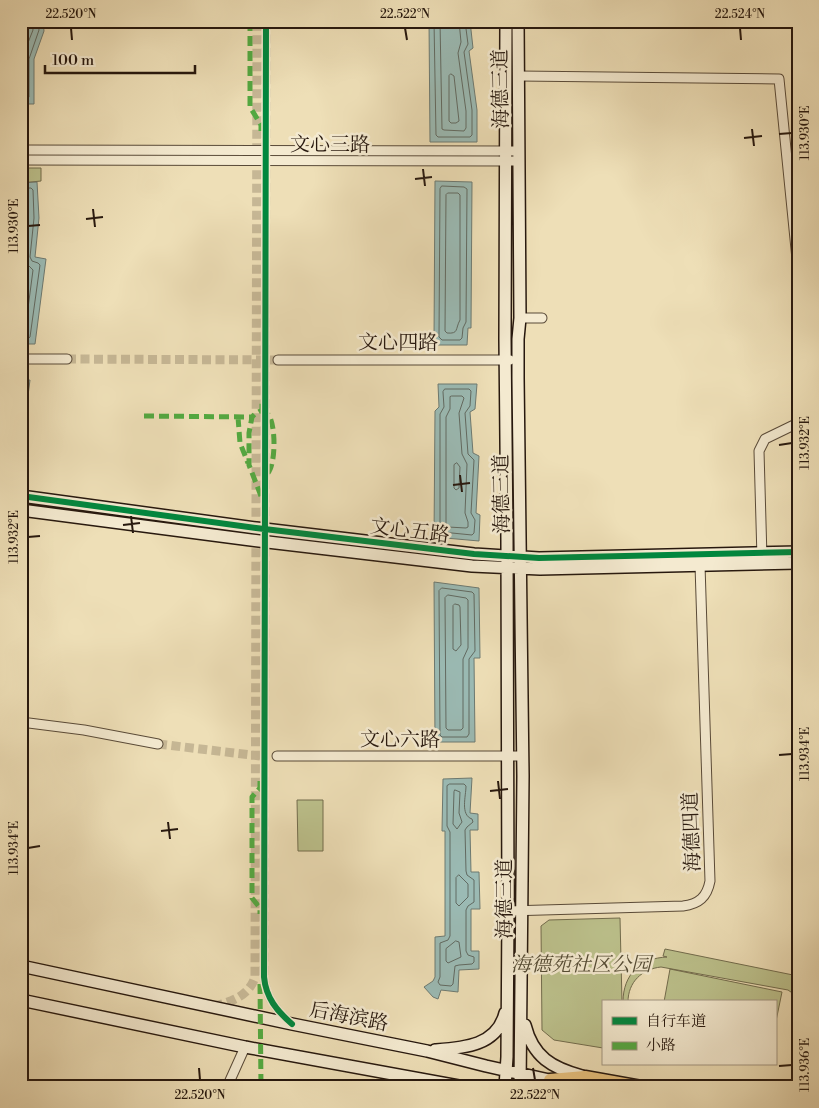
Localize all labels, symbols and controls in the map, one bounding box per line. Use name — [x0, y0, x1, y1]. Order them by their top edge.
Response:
text: 22.520°N — [45, 7, 97, 22]
text: 22.522°N — [380, 7, 430, 22]
text: 22.524°N — [715, 7, 765, 22]
scale bar — [45, 42, 195, 74]
street label: 海德三道 — [488, 49, 515, 129]
text: 100 m — [52, 51, 94, 70]
text: 113.930°E — [798, 106, 813, 160]
street label: 文心三路 — [290, 133, 370, 158]
text: 113.930°E — [7, 199, 22, 253]
street label: 文心四路 — [358, 331, 438, 356]
text: 113.932°E — [798, 416, 813, 470]
street label: 海德三道 — [489, 454, 516, 534]
text: 113.932°E — [7, 510, 22, 564]
street label: 文心五路 — [369, 514, 451, 549]
text: 113.934°E — [798, 727, 813, 781]
street label: 文心六路 — [360, 728, 440, 753]
street label: 海德四道 — [679, 792, 706, 872]
text: 113.934°E — [7, 821, 22, 875]
street label: 海德三道 — [493, 859, 518, 939]
park label: 海德苑社区公园 — [511, 953, 654, 978]
street label: 后海滨路 — [307, 998, 390, 1037]
legend — [602, 1000, 776, 1066]
text: 自行车道 — [646, 1012, 706, 1031]
text: 小路 — [646, 1036, 676, 1055]
text: 113.936°E — [798, 1038, 813, 1092]
text: 22.520°N — [174, 1088, 226, 1103]
text: 22.522°N — [510, 1088, 560, 1103]

